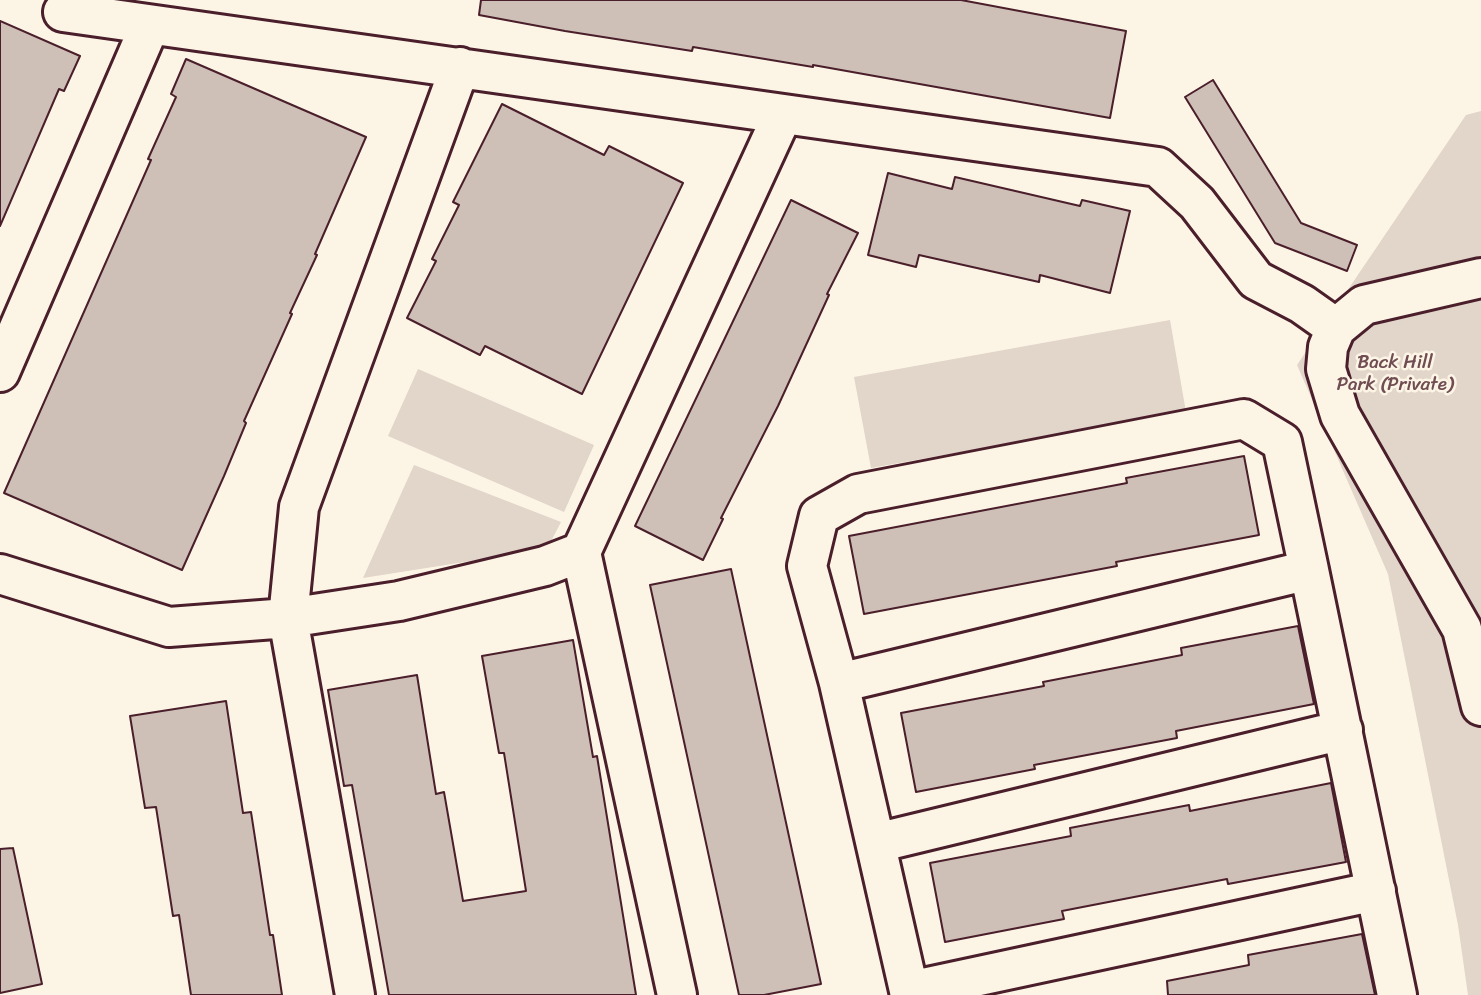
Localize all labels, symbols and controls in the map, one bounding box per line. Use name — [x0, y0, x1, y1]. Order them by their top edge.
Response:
park label: Back Hill Park (Private) — [1336, 352, 1454, 396]

